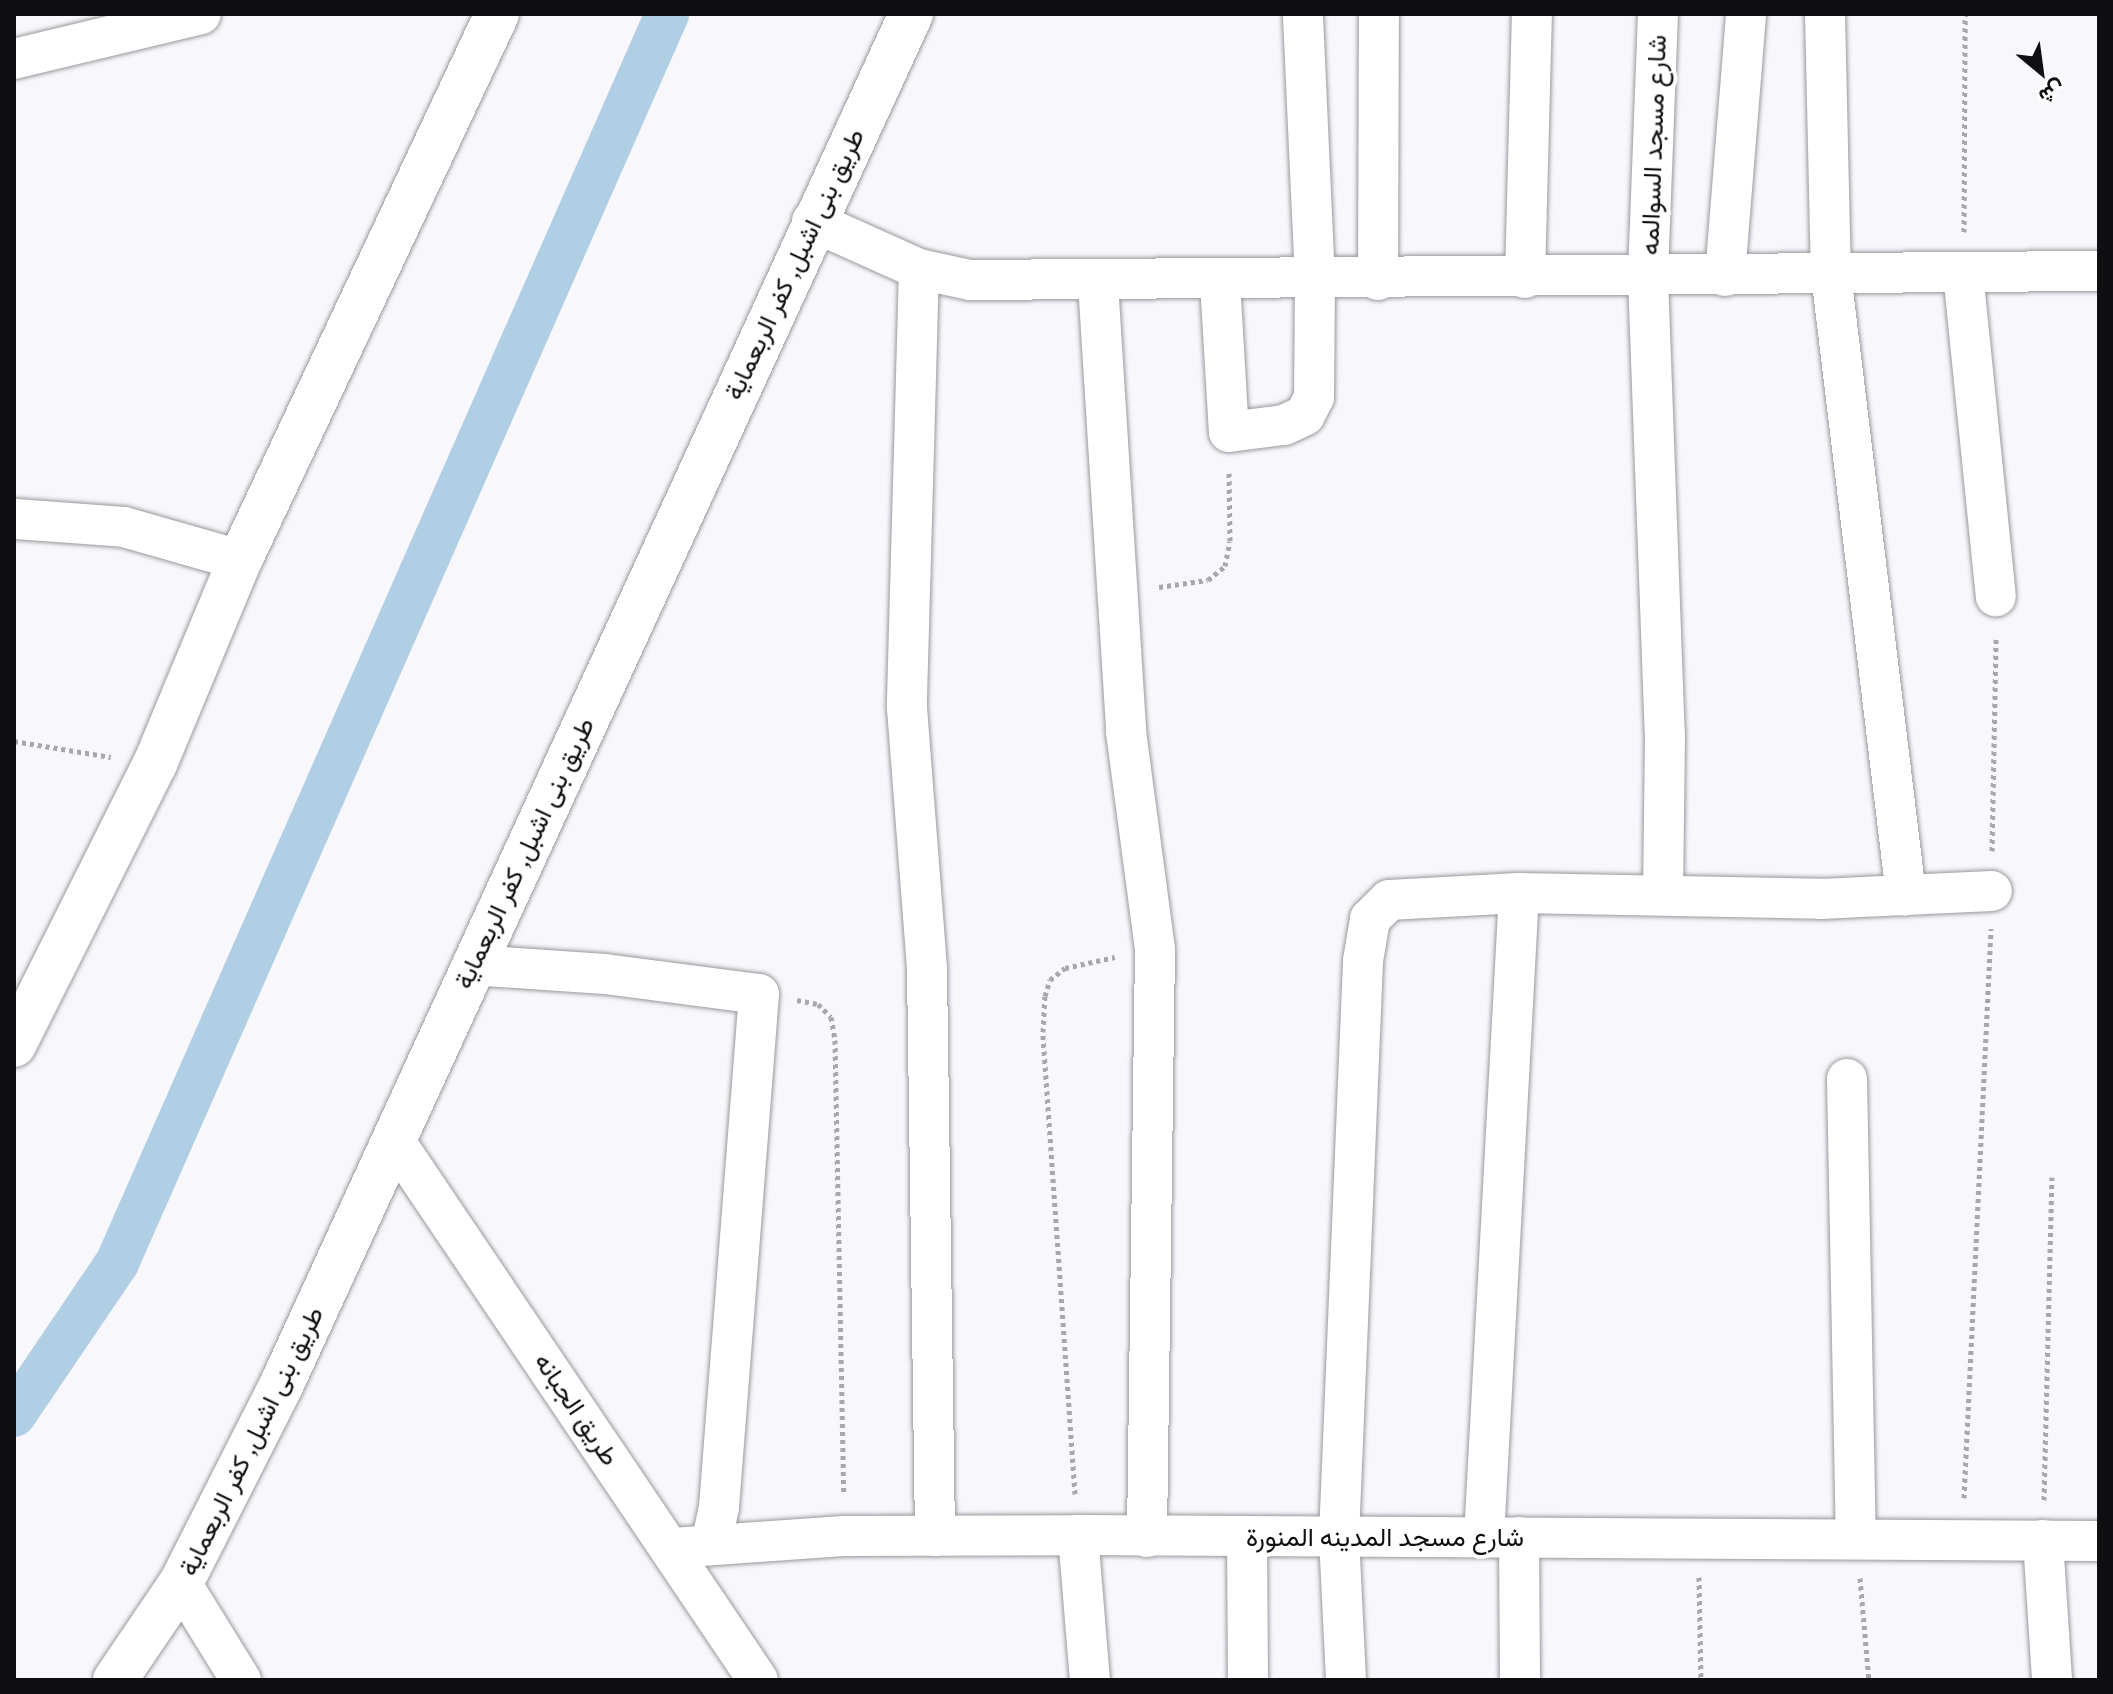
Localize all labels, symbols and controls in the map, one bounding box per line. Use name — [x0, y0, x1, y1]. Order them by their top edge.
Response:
north arrow — [2001, 32, 2081, 112]
street label: شارع مسجد السوالمه — [1634, 34, 1672, 256]
text: ش — [2034, 74, 2071, 113]
street label: طريق بنى اشبل, كفر الربعماية — [717, 123, 871, 405]
street label: طريق بنى اشبل, كفر الربعماية — [447, 712, 601, 994]
street label: طريق بنى اشبل, كفر الربعماية — [172, 1301, 330, 1581]
street label: طريق الجبانه — [528, 1347, 626, 1471]
street label: شارع مسجد المدينه المنورة — [1246, 1521, 1524, 1553]

